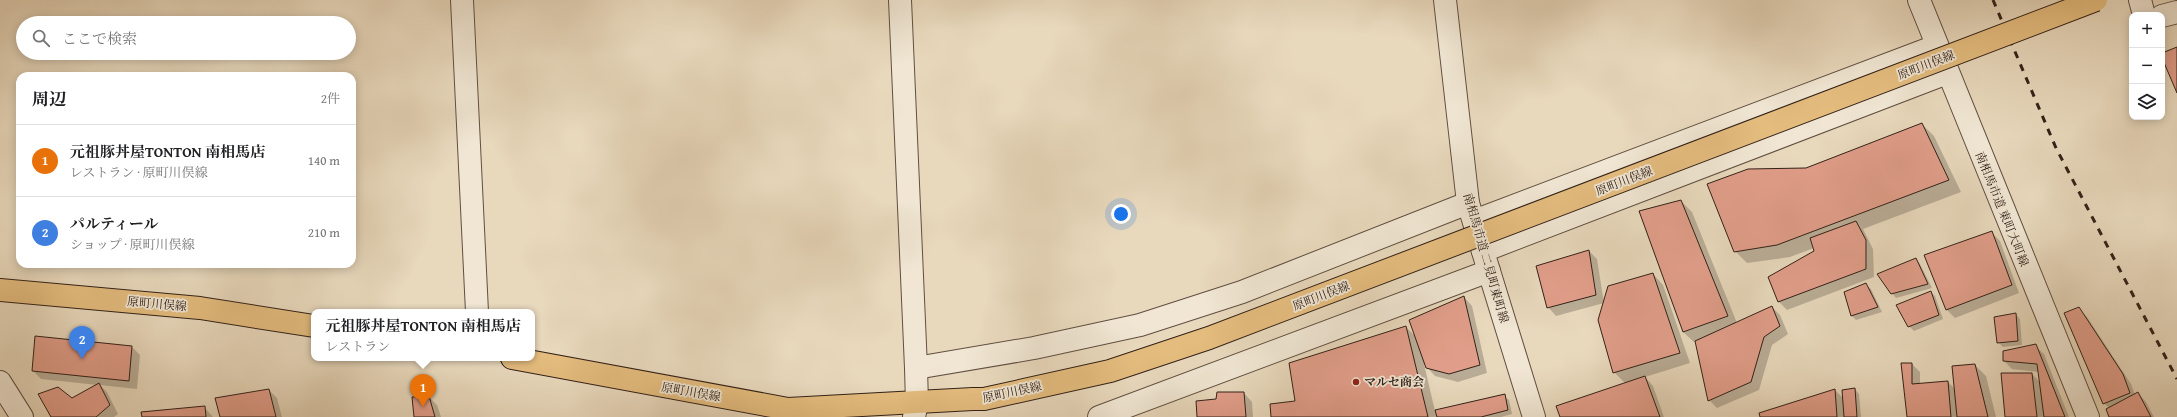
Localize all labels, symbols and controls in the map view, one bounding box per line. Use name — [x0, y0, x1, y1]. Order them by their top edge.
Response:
map controls — [2129, 12, 2165, 120]
button: + — [2129, 12, 2165, 48]
search box — [16, 16, 356, 60]
icon: search — [30, 27, 52, 49]
text: ここで検索 — [62, 28, 137, 49]
street label: 原町川俣線 — [1895, 46, 1957, 83]
button: − — [2129, 48, 2165, 84]
button: layers — [2129, 84, 2165, 120]
text: 周辺 — [32, 86, 66, 111]
text: 2件 — [321, 89, 340, 108]
text: 元祖豚丼屋TONTON 南相馬店 — [70, 141, 265, 162]
street label: 南相馬市道 東町大町線 — [1972, 149, 2033, 269]
text: 1 — [42, 151, 48, 170]
text: 140 m — [308, 151, 340, 170]
street label: 原町川俣線 — [1593, 162, 1655, 199]
text: レストラン · 原町川俣線 — [70, 163, 208, 182]
street label: 南相馬市道 二見町東町線 — [1460, 191, 1513, 325]
your location — [1111, 204, 1131, 224]
text: パルティール — [70, 213, 159, 234]
text: 2 — [42, 223, 48, 242]
text: 210 m — [308, 223, 340, 242]
text: ショップ · 原町川俣線 — [70, 235, 195, 254]
street label: 原町川俣線 — [1290, 277, 1352, 314]
street label: 原町川俣線 — [126, 292, 188, 315]
popup — [311, 309, 535, 361]
text: 元祖豚丼屋TONTON 南相馬店 — [326, 315, 520, 336]
pin: 2 — [69, 326, 95, 359]
text: レストラン — [326, 337, 390, 356]
place label: マルセ商会 — [1364, 373, 1424, 390]
pin: 1 — [410, 374, 436, 407]
street label: 原町川俣線 — [981, 377, 1043, 406]
marker: マルセ商会 — [1351, 377, 1361, 387]
street label: 原町川俣線 — [660, 378, 722, 405]

